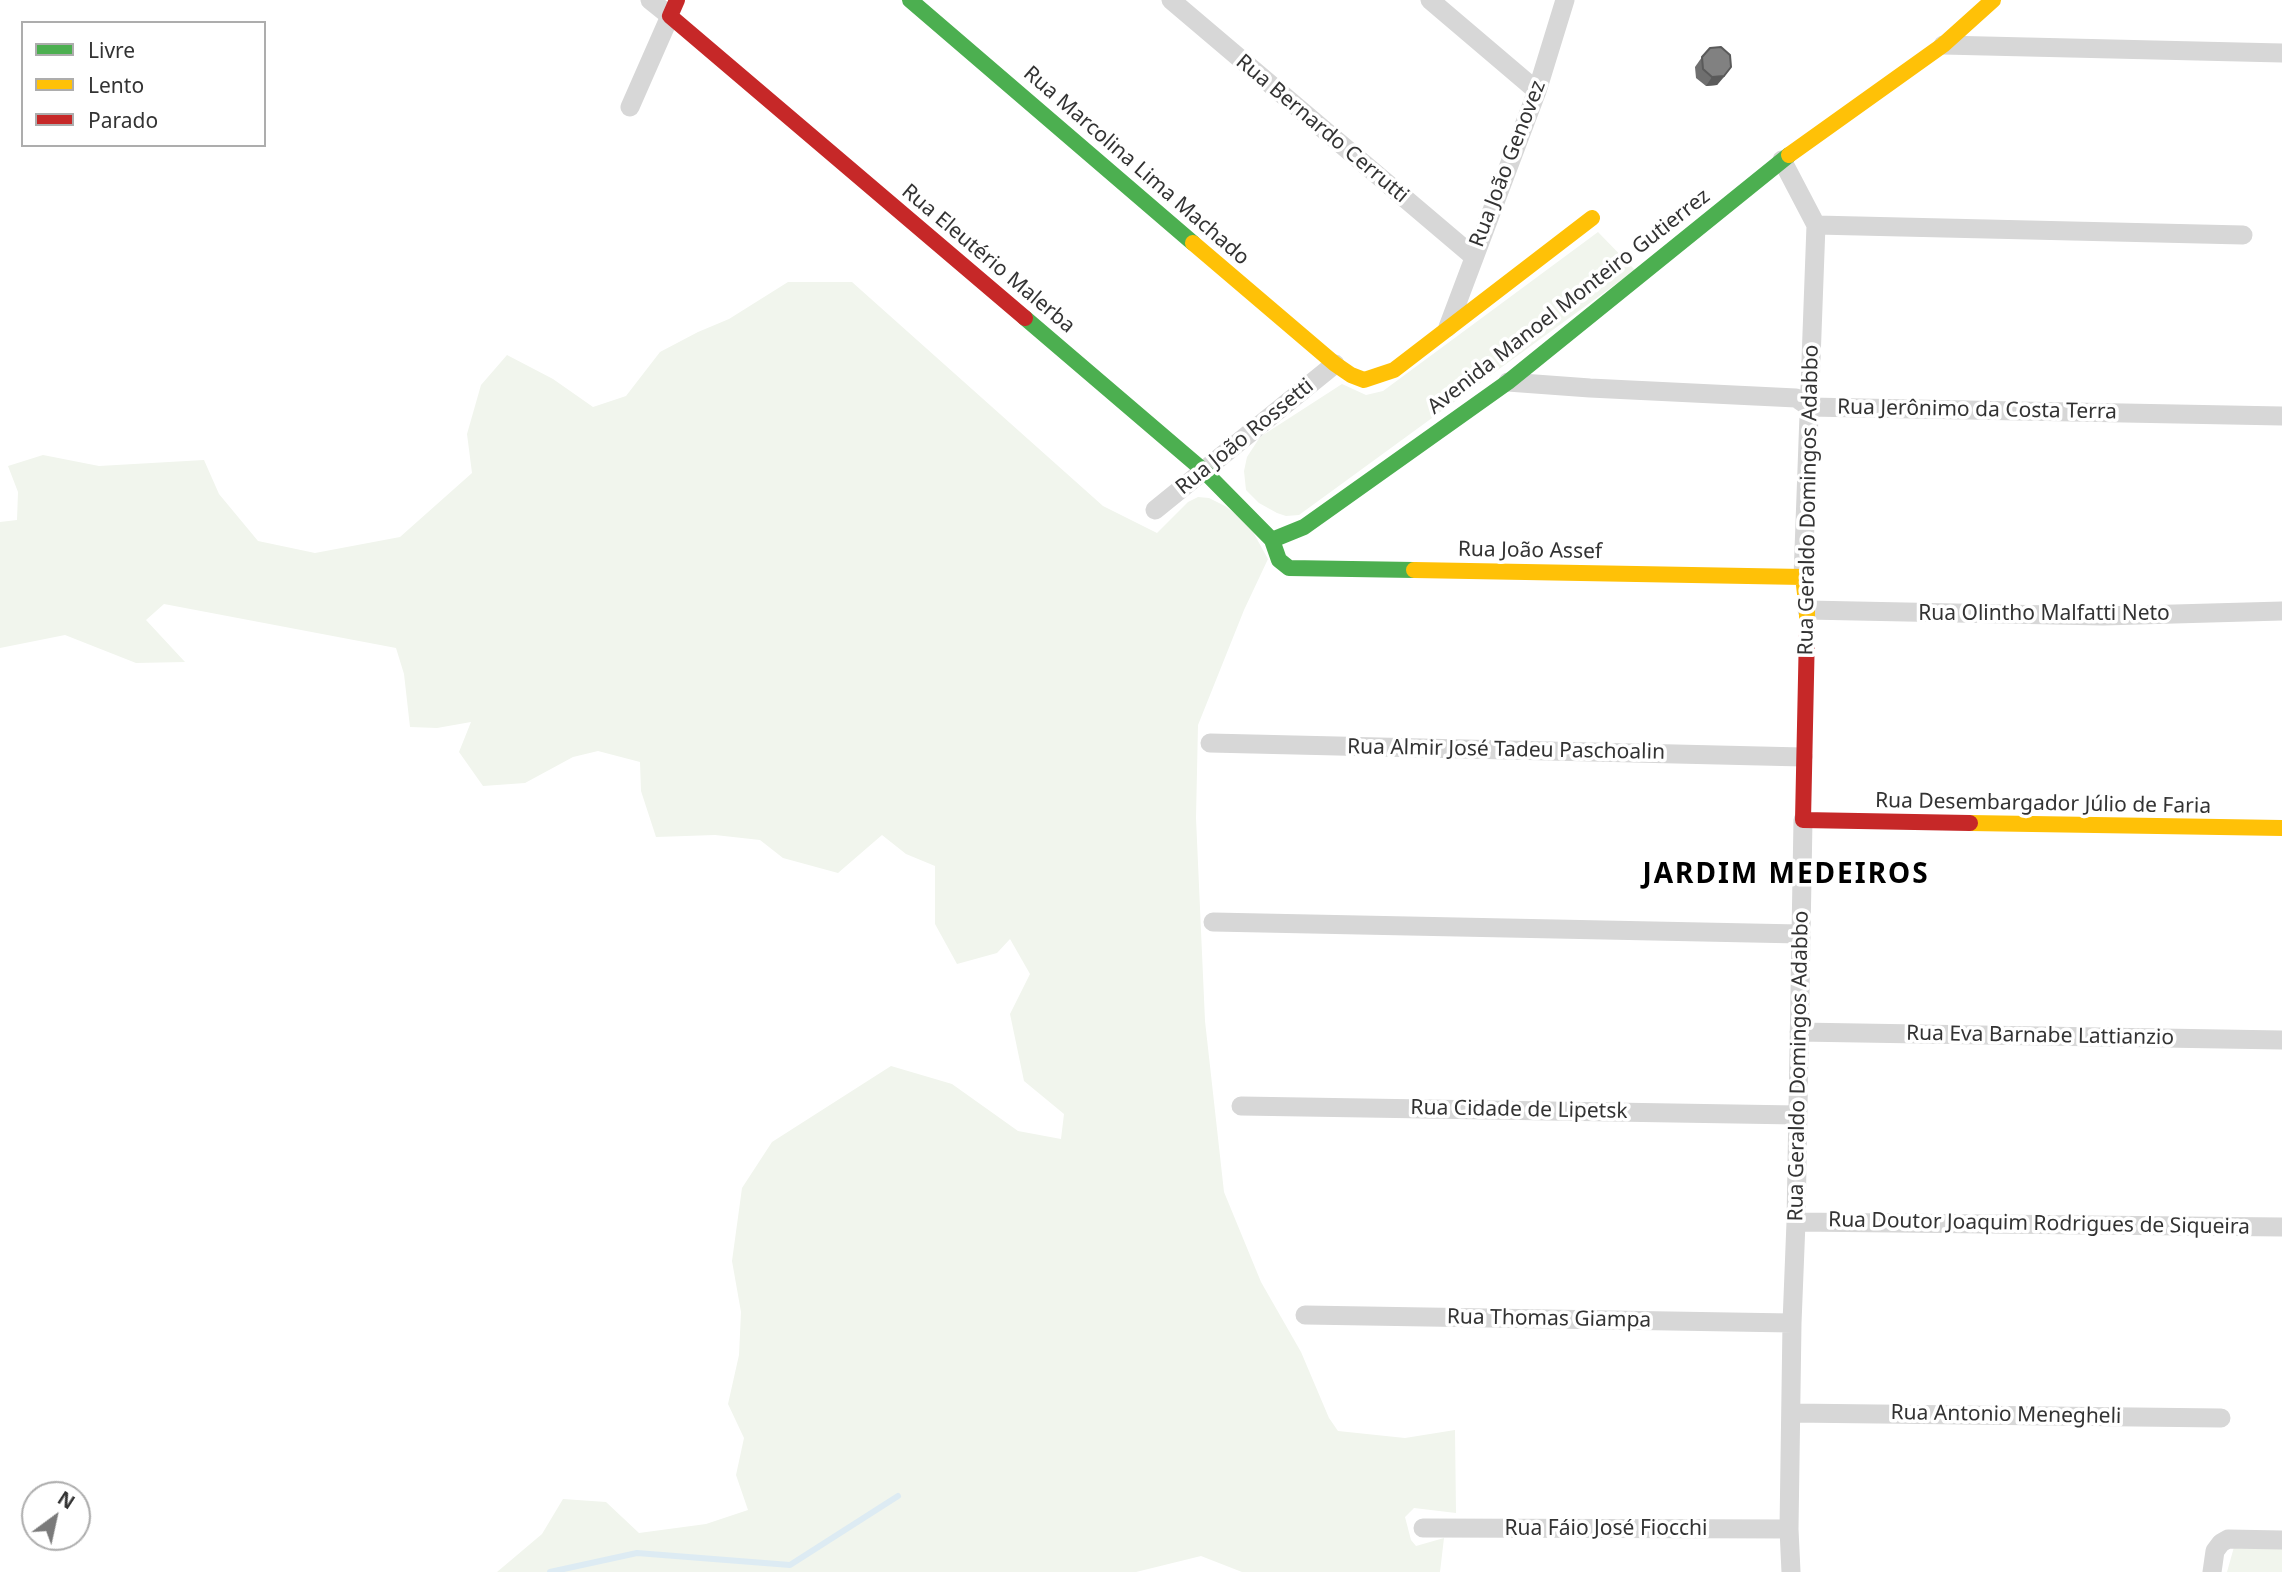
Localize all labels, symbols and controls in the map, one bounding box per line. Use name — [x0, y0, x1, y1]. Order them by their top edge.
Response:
legend — [21, 21, 266, 147]
text: Livre — [88, 36, 135, 64]
street label: Rua Bernardo Cerrutti — [1231, 49, 1413, 209]
street label: Rua Marcolina Lima Machado — [1018, 61, 1254, 271]
text: Lento — [88, 71, 144, 99]
street label: Rua João Genovez — [1465, 77, 1551, 251]
text: Parado — [88, 106, 158, 134]
street label: Rua Eleutério Malerba — [896, 179, 1080, 339]
street label: Avenida Manoel Monteiro Gutierrez — [1423, 184, 1715, 420]
street label: Rua Geraldo Domingos Adabbo — [1794, 344, 1824, 656]
street label: Rua João Rossetti — [1171, 374, 1319, 500]
street label: Rua Jerônimo da Costa Terra — [1837, 395, 2117, 425]
street label: Rua João Assef — [1458, 537, 1602, 565]
street label: Rua Olintho Malfatti Neto — [1918, 601, 2170, 627]
street label: Rua Almir José Tadeu Paschoalin — [1347, 735, 1665, 765]
street label: Rua Desembargador Júlio de Faria — [1875, 788, 2211, 820]
district label: JARDIM MEDEIROS — [1644, 858, 1928, 892]
street label: Rua Geraldo Domingos Adabbo — [1784, 910, 1814, 1222]
street label: Rua Eva Barnabe Lattianzio — [1906, 1021, 2174, 1051]
street label: Rua Cidade de Lipetsk — [1410, 1096, 1628, 1124]
street label: Rua Doutor Joaquim Rodrigues de Siqueira — [1828, 1208, 2250, 1240]
street label: Rua Thomas Giampa — [1447, 1305, 1651, 1333]
street label: Rua Antonio Menegheli — [1890, 1400, 2122, 1430]
north arrow — [21, 1481, 91, 1551]
text: N — [53, 1485, 80, 1515]
street label: Rua Fáio José Fiocchi — [1505, 1516, 1707, 1542]

